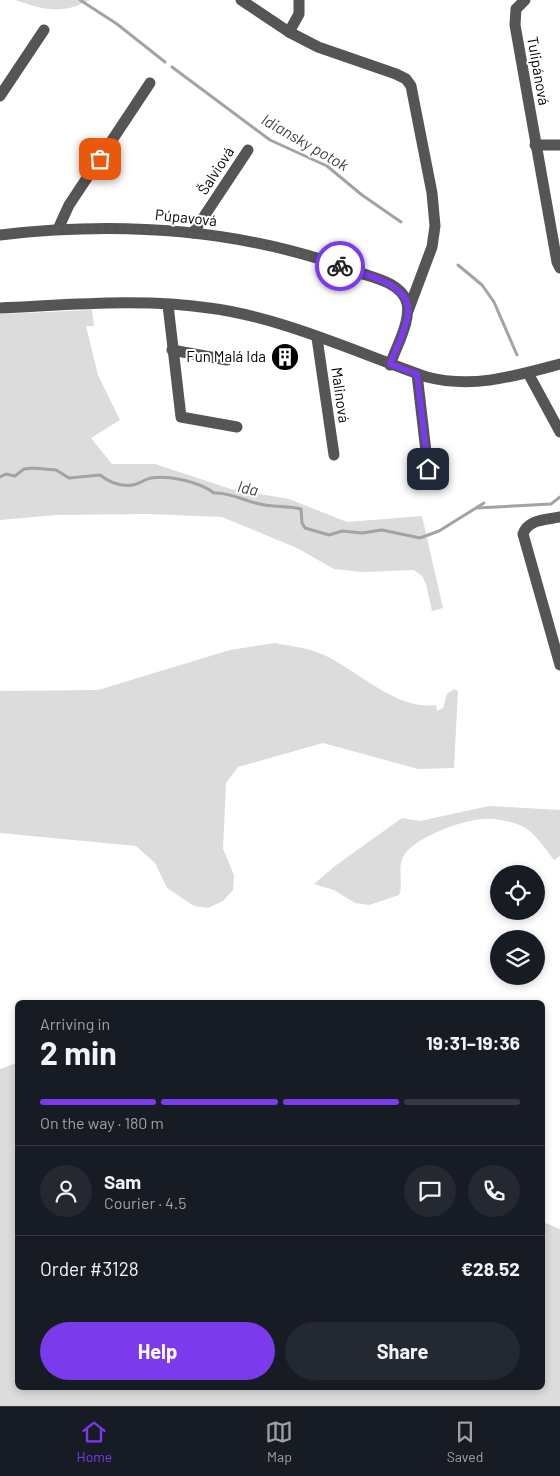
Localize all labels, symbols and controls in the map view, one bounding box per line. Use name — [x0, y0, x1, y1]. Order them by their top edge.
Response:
street label: Tulipánová — [524, 35, 554, 107]
water label: Idiansky potok — [258, 109, 352, 174]
pin — [79, 138, 121, 180]
street label: Šalviová — [193, 143, 237, 198]
icon: bag — [86, 145, 114, 173]
street label: Púpavová — [154, 205, 218, 229]
courier — [315, 241, 365, 291]
icon: bike — [326, 252, 354, 280]
building icon: Fun Malá Ida — [270, 342, 300, 372]
place label: Fun Malá Ida — [186, 347, 266, 365]
street label: Malinová — [328, 366, 354, 424]
pin — [407, 448, 449, 490]
icon: home — [414, 455, 442, 483]
water label: Ida — [236, 476, 260, 499]
map controls — [490, 865, 545, 985]
button: locate — [490, 865, 545, 920]
button: layers — [490, 930, 545, 985]
text: Arriving in — [40, 1014, 110, 1033]
text: 19:31–19:36 — [426, 1031, 520, 1054]
text: 2 min — [40, 1033, 117, 1071]
text: On the way · 180 m — [40, 1113, 164, 1132]
button: person — [40, 1165, 92, 1217]
button: chat — [404, 1165, 456, 1217]
button: phone — [468, 1165, 520, 1217]
text: Sam — [104, 1170, 141, 1193]
text: Courier · 4.5 — [104, 1193, 187, 1212]
text: Order #3128 — [40, 1257, 139, 1280]
text: €28.52 — [461, 1257, 520, 1280]
button: Help — [40, 1322, 275, 1380]
button: Share — [285, 1322, 520, 1380]
tab: Home — [77, 1418, 112, 1465]
tab: Map — [265, 1418, 293, 1465]
tab: Saved — [447, 1418, 483, 1465]

